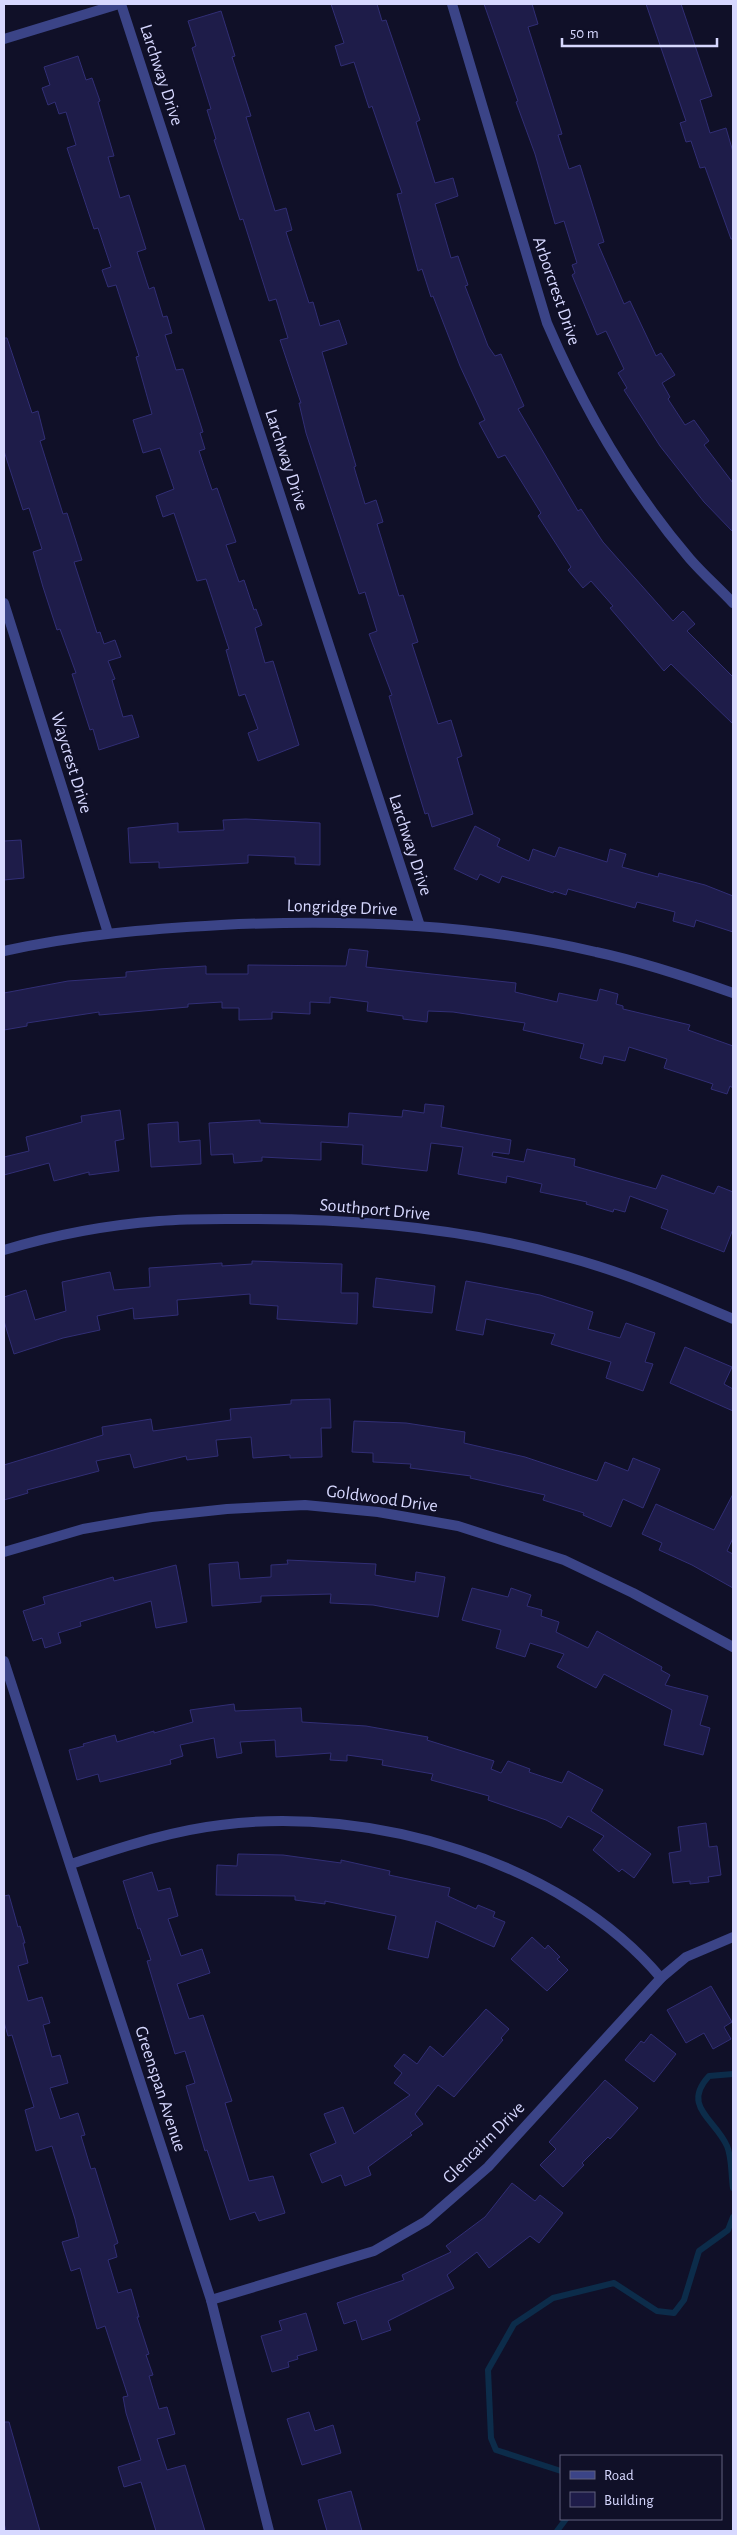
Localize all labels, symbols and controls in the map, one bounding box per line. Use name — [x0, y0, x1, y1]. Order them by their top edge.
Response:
scale bar — [562, 15, 717, 47]
street label: Larchway Drive — [136, 22, 186, 128]
text: 50 m — [570, 26, 599, 41]
street label: Arborcrest Drive — [529, 234, 583, 348]
street label: Larchway Drive — [261, 407, 311, 513]
street label: Waycrest Drive — [47, 710, 95, 816]
street label: Larchway Drive — [385, 792, 435, 898]
street label: Longridge Drive — [286, 897, 398, 919]
street label: Southport Drive — [319, 1196, 431, 1224]
street label: Goldwood Drive — [325, 1482, 439, 1516]
street label: Greenspan Avenue — [131, 2024, 189, 2154]
street label: Glencairn Drive — [440, 2099, 528, 2187]
legend — [560, 2455, 722, 2520]
text: Road — [604, 2468, 634, 2483]
text: Building — [604, 2493, 654, 2508]

